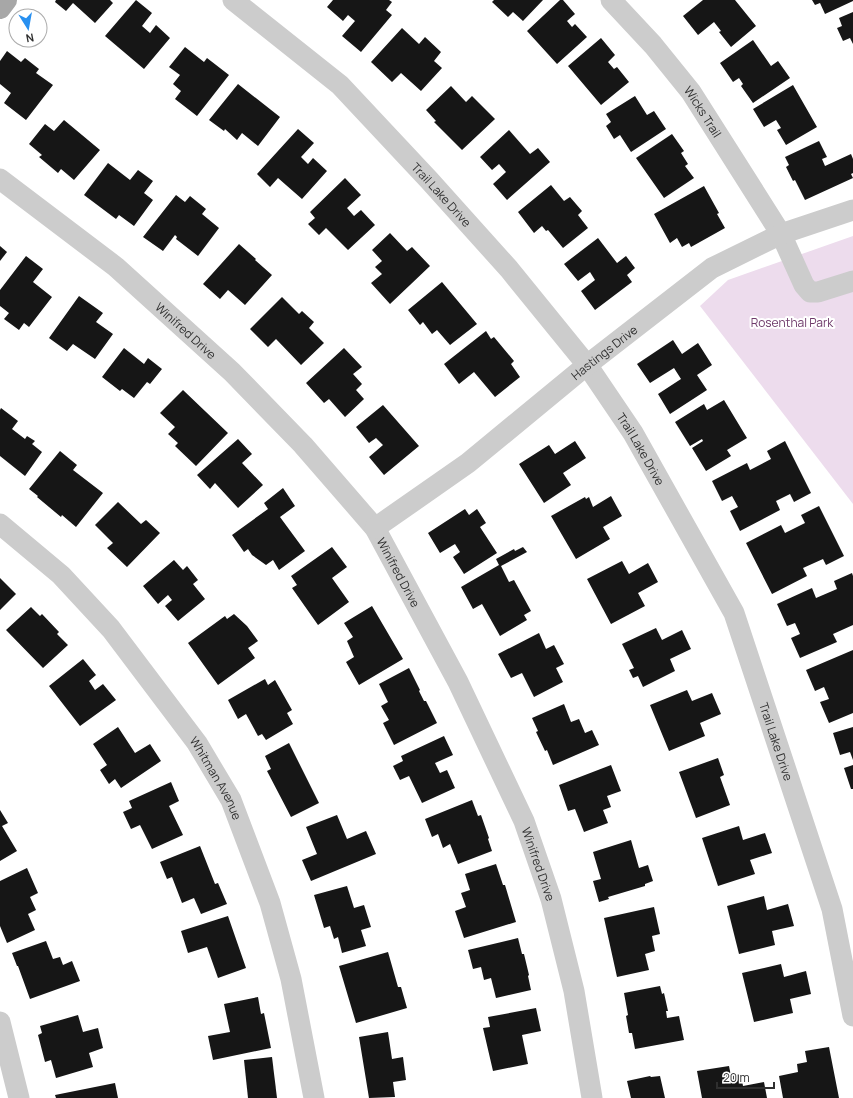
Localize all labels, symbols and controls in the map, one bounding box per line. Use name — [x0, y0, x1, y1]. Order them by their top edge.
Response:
north arrow — [8, 8, 48, 48]
text: N — [25, 30, 35, 46]
street label: Wicks Trail — [681, 82, 726, 140]
street label: Trail Lake Drive — [408, 158, 475, 230]
street label: Winifred Drive — [152, 298, 220, 362]
park label: Rosenthal Park — [751, 314, 834, 331]
street label: Hastings Drive — [567, 321, 641, 383]
street label: Trail Lake Drive — [613, 409, 669, 488]
street label: Winifred Drive — [373, 534, 425, 610]
street label: Trail Lake Drive — [756, 700, 797, 783]
street label: Whitman Avenue — [186, 733, 246, 822]
street label: Winifred Drive — [518, 825, 559, 903]
scale bar — [717, 1064, 774, 1090]
text: 20 m — [723, 1069, 750, 1086]

